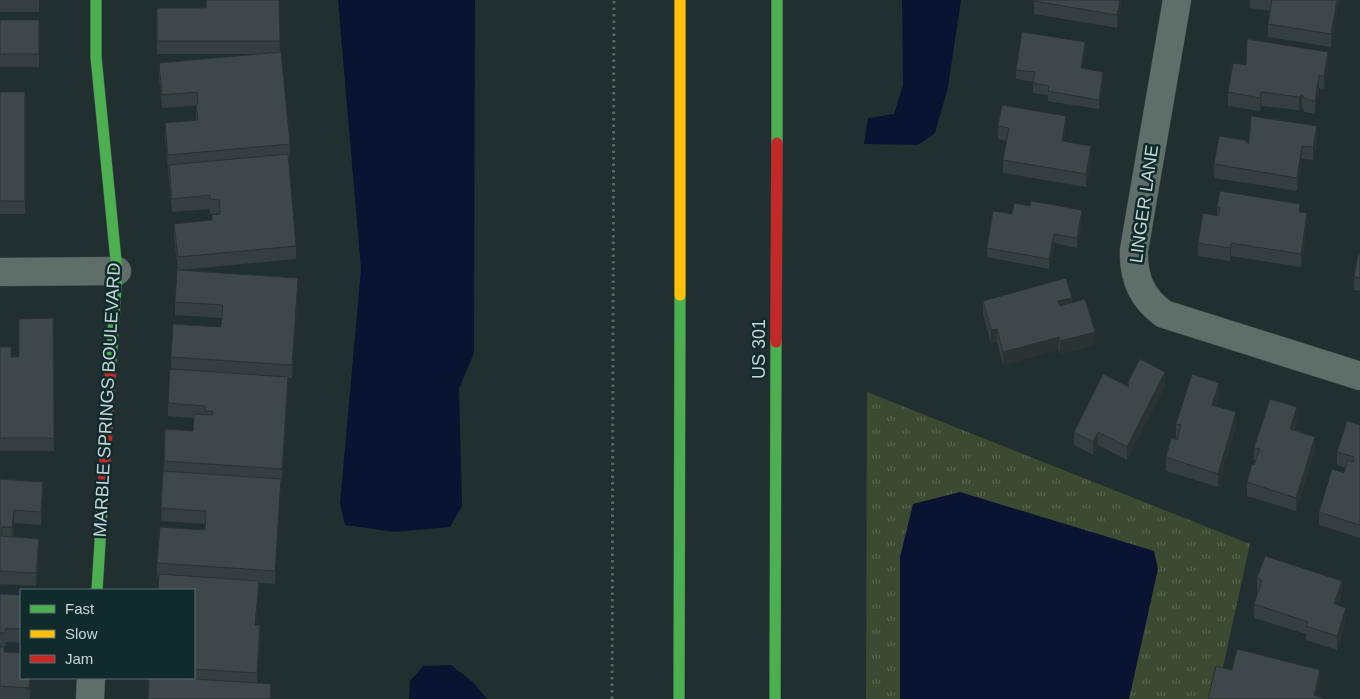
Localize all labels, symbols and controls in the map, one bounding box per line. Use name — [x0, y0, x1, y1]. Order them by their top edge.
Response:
street label: LINGER LANE — [1126, 144, 1162, 264]
street label: MARBLE SPRINGS BOULEVARD — [90, 262, 124, 538]
street label: US 301 — [749, 319, 769, 379]
legend — [20, 589, 195, 679]
text: Fast — [65, 600, 95, 617]
text: Slow — [65, 625, 98, 642]
text: Jam — [65, 650, 93, 667]

